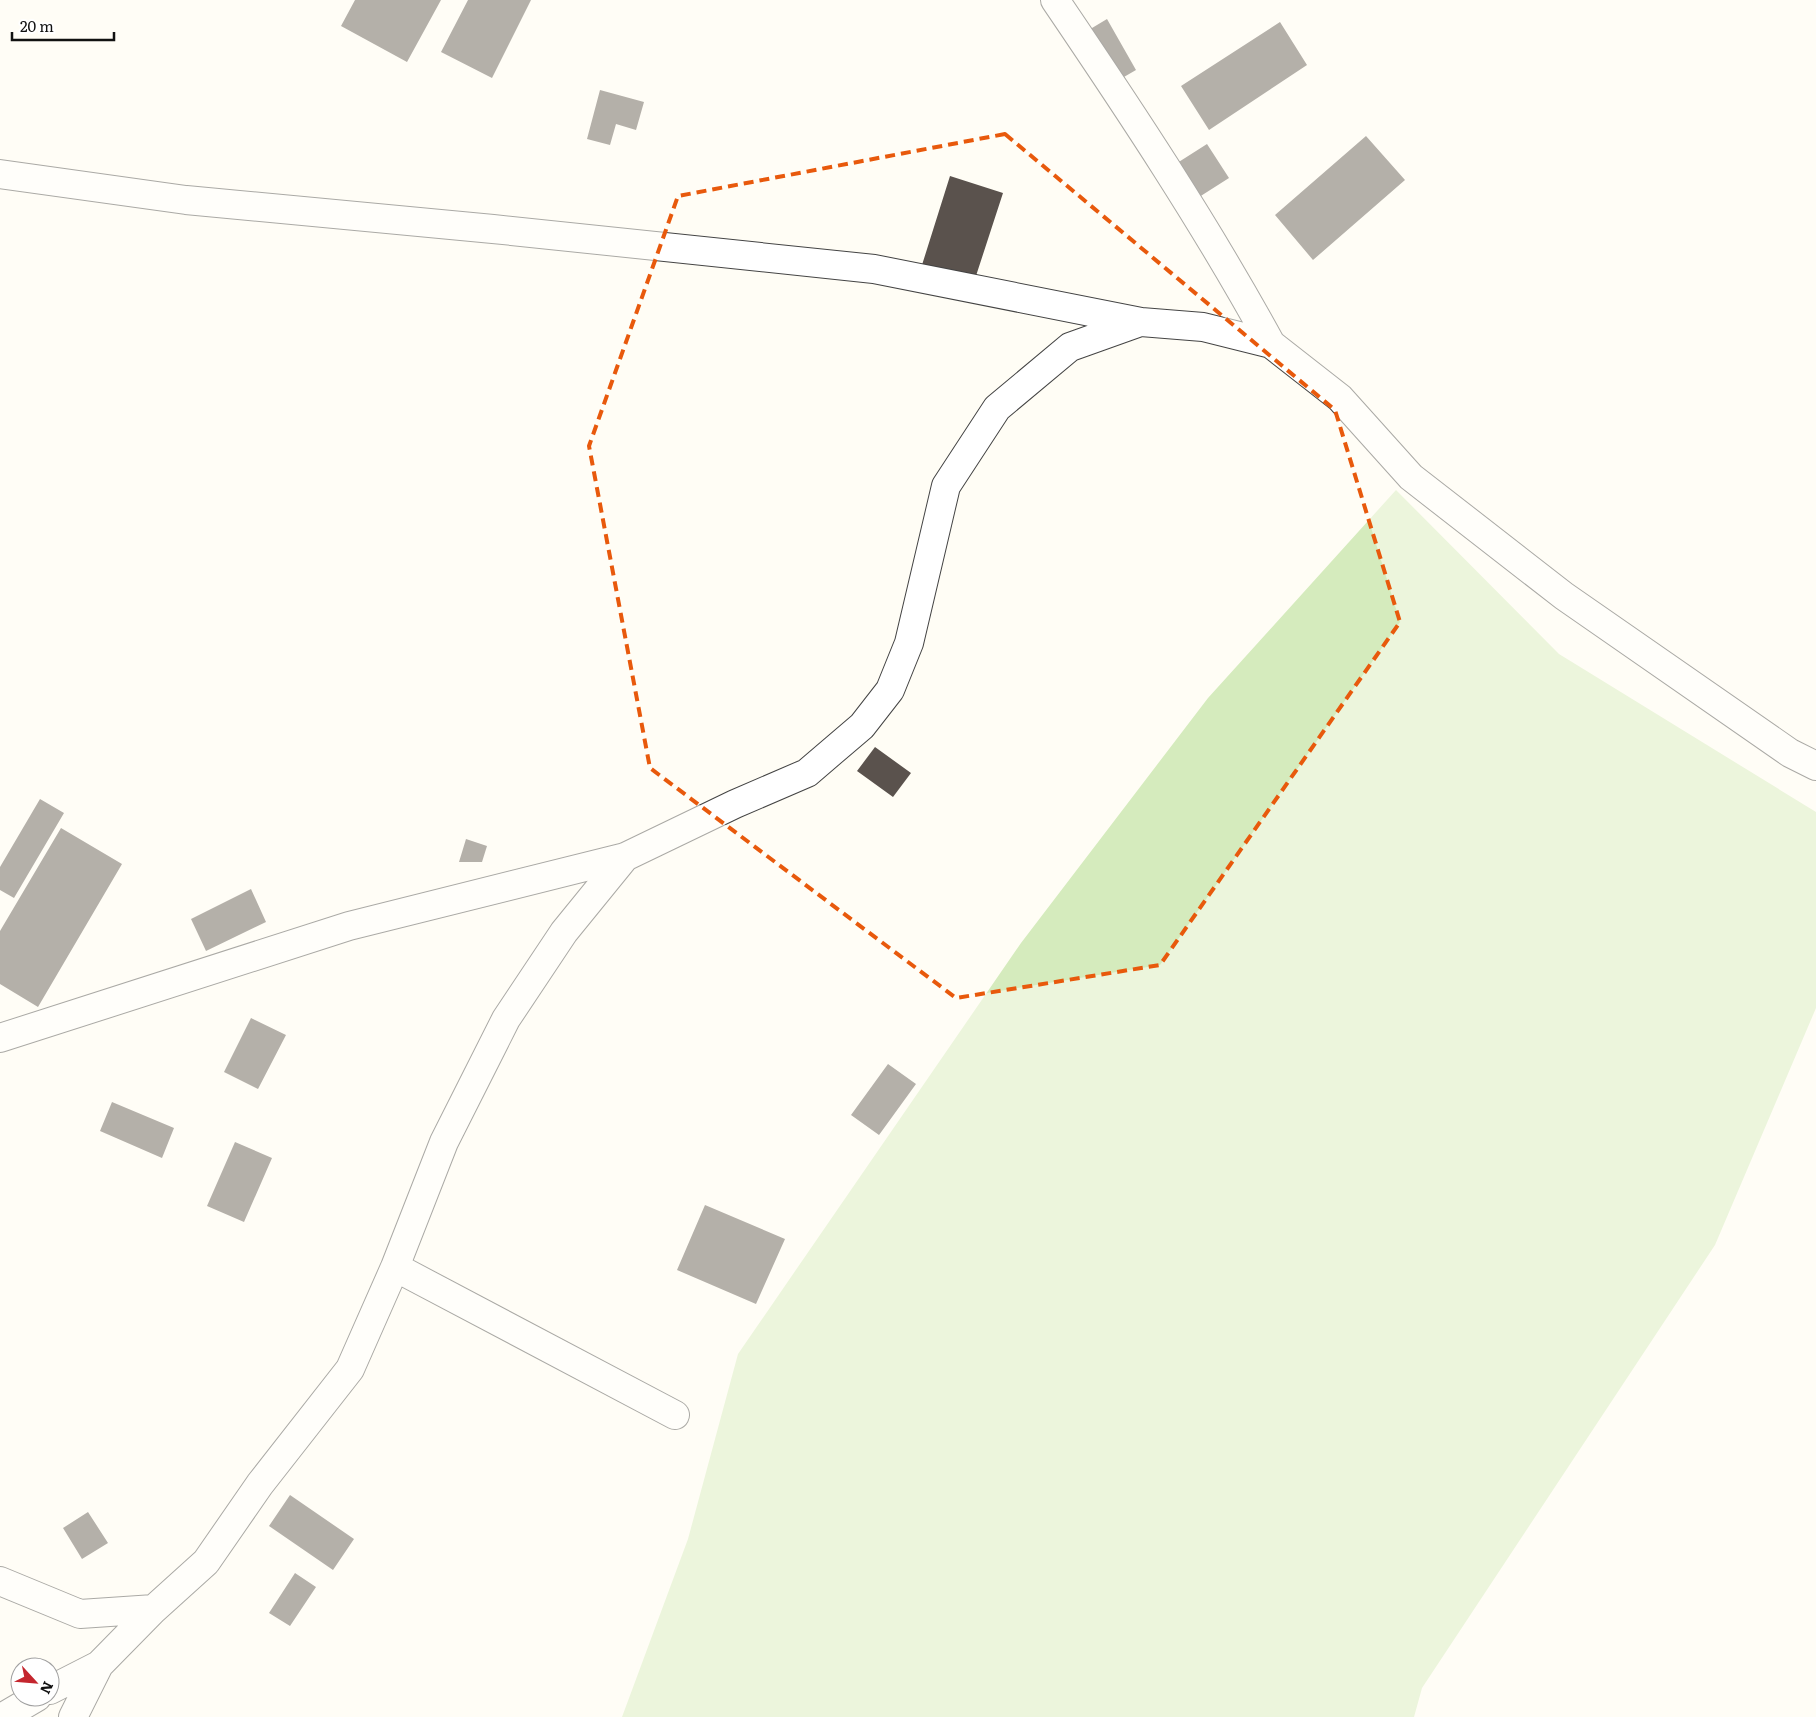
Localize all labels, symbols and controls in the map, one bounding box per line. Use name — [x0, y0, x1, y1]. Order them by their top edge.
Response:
scale bar — [12, 10, 115, 42]
text: 20 m — [20, 14, 54, 37]
north arrow — [10, 1657, 60, 1707]
text: N — [36, 1678, 59, 1698]

